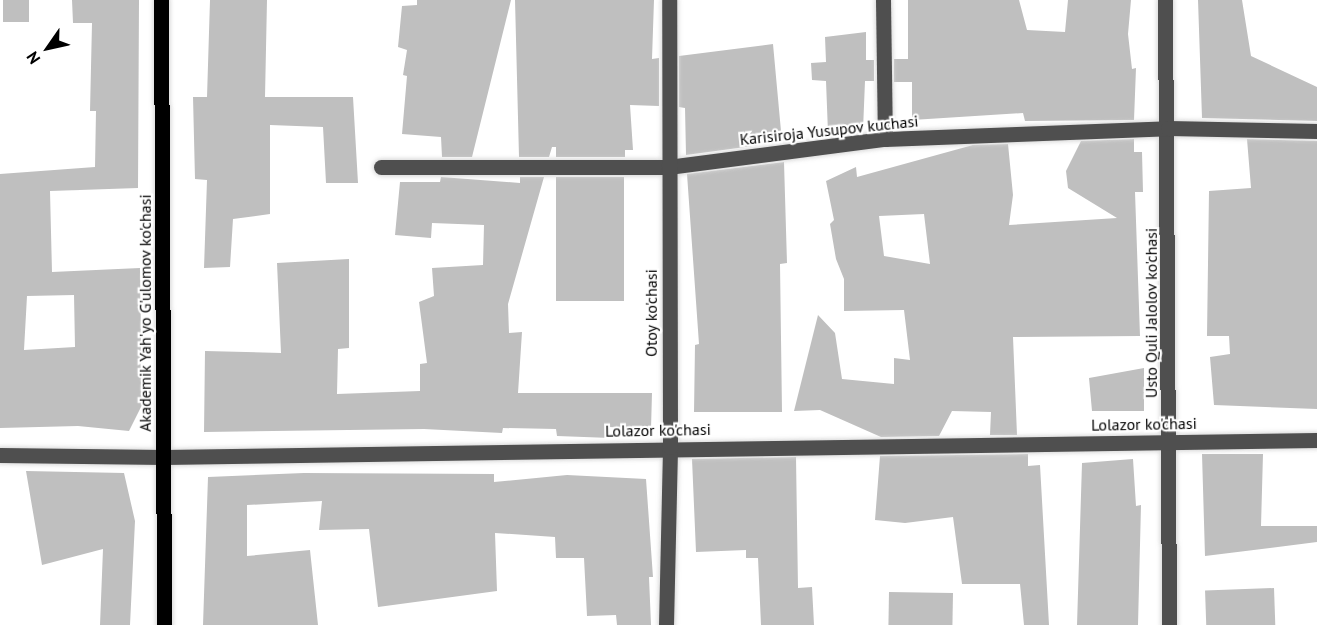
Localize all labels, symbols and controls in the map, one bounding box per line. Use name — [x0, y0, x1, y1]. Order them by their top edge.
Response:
north arrow — [18, 18, 78, 78]
text: N — [22, 48, 44, 68]
street label: Karisiroja Yusupov kuchasi — [738, 111, 920, 149]
street label: Akademik Yah'yo G'ulomov ko'chasi — [135, 194, 155, 432]
street label: Usto Quli Jalolov ko'chasi — [1141, 228, 1161, 398]
street label: Otoy ko'chasi — [641, 269, 661, 357]
street label: Lolazor ko'chasi — [1091, 413, 1197, 435]
street label: Lolazor ko'chasi — [605, 419, 711, 441]

